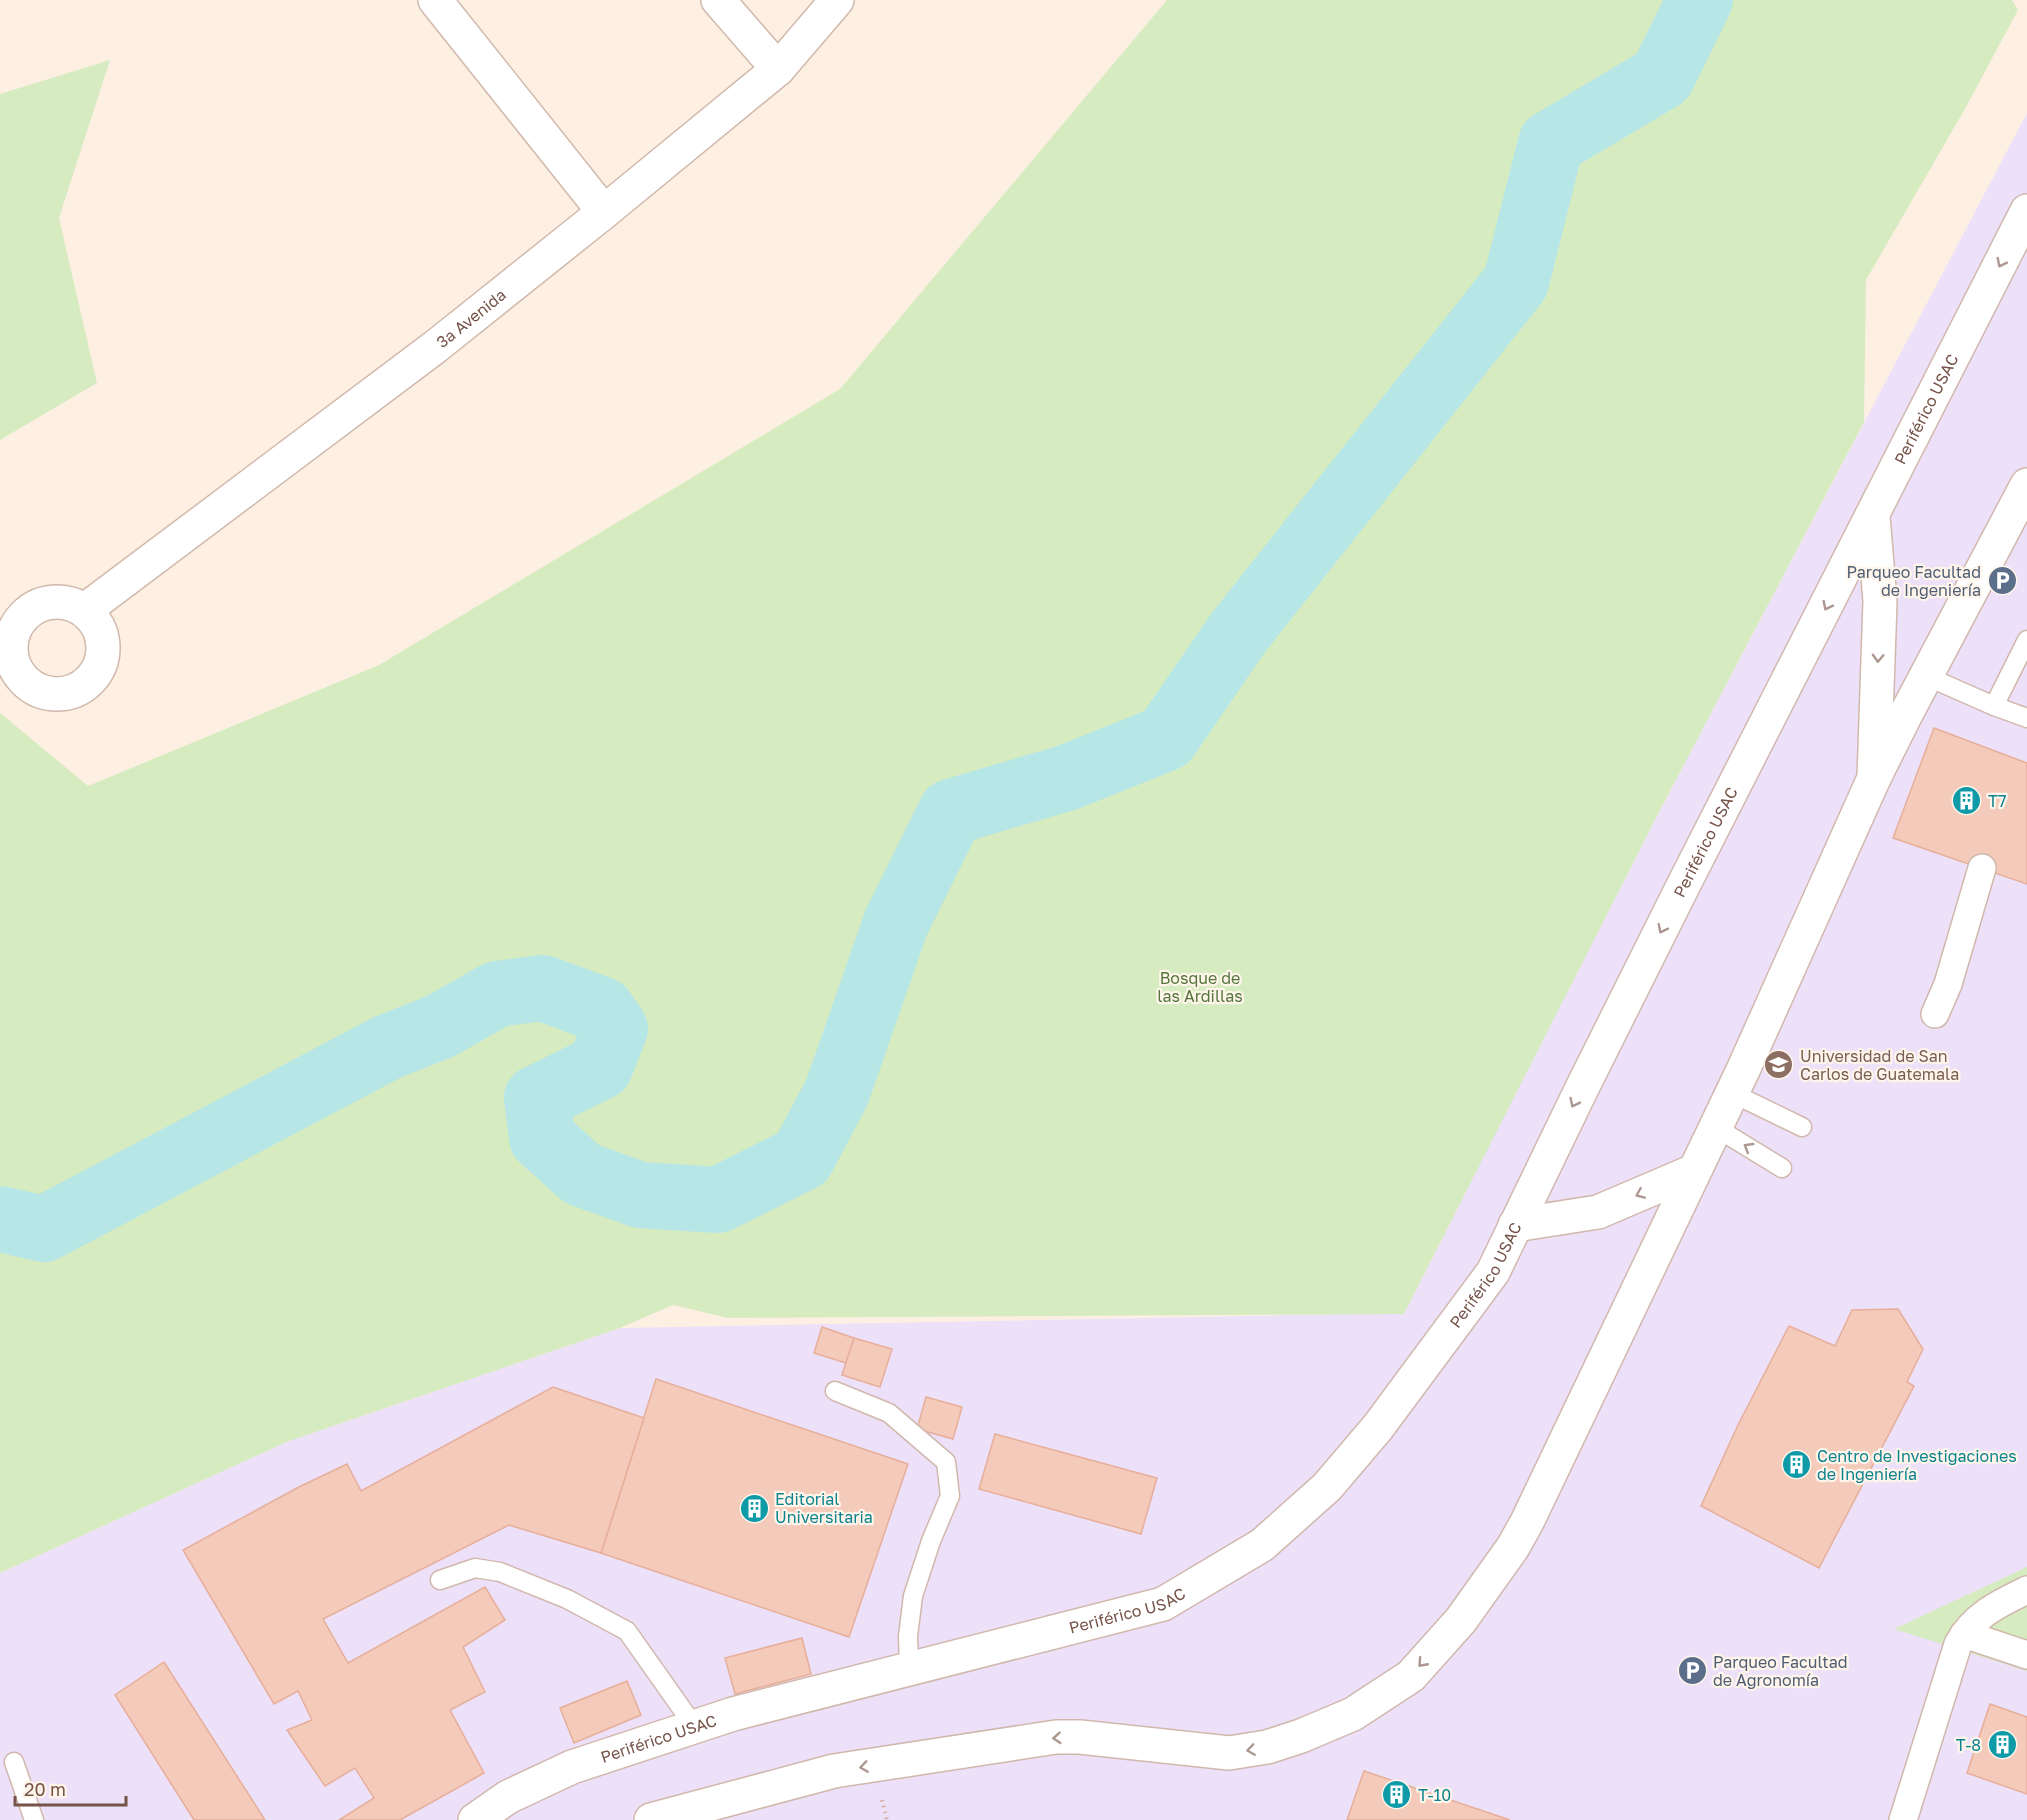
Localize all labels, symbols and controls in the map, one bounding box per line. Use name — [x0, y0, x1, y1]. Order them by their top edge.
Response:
one-way arrow — [1996, 257, 2008, 268]
street label: 3a Avenida — [432, 284, 510, 352]
street label: Periférico USAC — [1890, 350, 1963, 467]
place label: Parqueo Facultad de Ingeniería — [1846, 562, 1981, 600]
parking icon: Parqueo Facultad de Ingeniería — [1986, 565, 2018, 597]
one-way arrow — [1823, 599, 1834, 610]
one-way arrow — [1872, 654, 1885, 663]
street label: Periférico USAC — [1669, 783, 1742, 900]
building icon: T7 — [1951, 785, 1983, 817]
place label: T7 — [1988, 791, 2006, 811]
one-way arrow — [1657, 923, 1669, 934]
park label: Bosque de las Ardillas — [1157, 968, 1243, 1006]
place label: Universidad de San Carlos de Guatemala — [1800, 1046, 1959, 1084]
school or university icon: Universidad de San Carlos de Guatemala — [1763, 1049, 1795, 1081]
one-way arrow — [1570, 1097, 1582, 1108]
one-way arrow — [1744, 1143, 1754, 1155]
one-way arrow — [1636, 1187, 1647, 1199]
street label: Periférico USAC — [1445, 1219, 1526, 1332]
place label: Centro de Investigaciones de Ingeniería — [1817, 1446, 2017, 1484]
building icon: Centro de Investigaciones de Ingeniería — [1780, 1449, 1812, 1481]
place label: Editorial Universitaria — [775, 1489, 873, 1527]
building icon: Editorial Universitaria — [738, 1492, 770, 1524]
street label: Periférico USAC — [1067, 1583, 1189, 1638]
place label: Parqueo Facultad de Agronomía — [1713, 1652, 1848, 1690]
parking icon: Parqueo Facultad de Agronomía — [1676, 1655, 1708, 1687]
one-way arrow — [1418, 1656, 1429, 1667]
street label: Periférico USAC — [598, 1710, 719, 1767]
building icon: T-8 — [1986, 1729, 2018, 1761]
one-way arrow — [1052, 1731, 1062, 1744]
place label: T-8 — [1956, 1735, 1981, 1755]
one-way arrow — [1246, 1743, 1255, 1755]
one-way arrow — [860, 1760, 869, 1772]
scale bar — [15, 1769, 126, 1807]
text: 20 m — [24, 1778, 66, 1800]
building icon: T-10 — [1381, 1779, 1413, 1811]
place label: T-10 — [1418, 1785, 1451, 1805]

